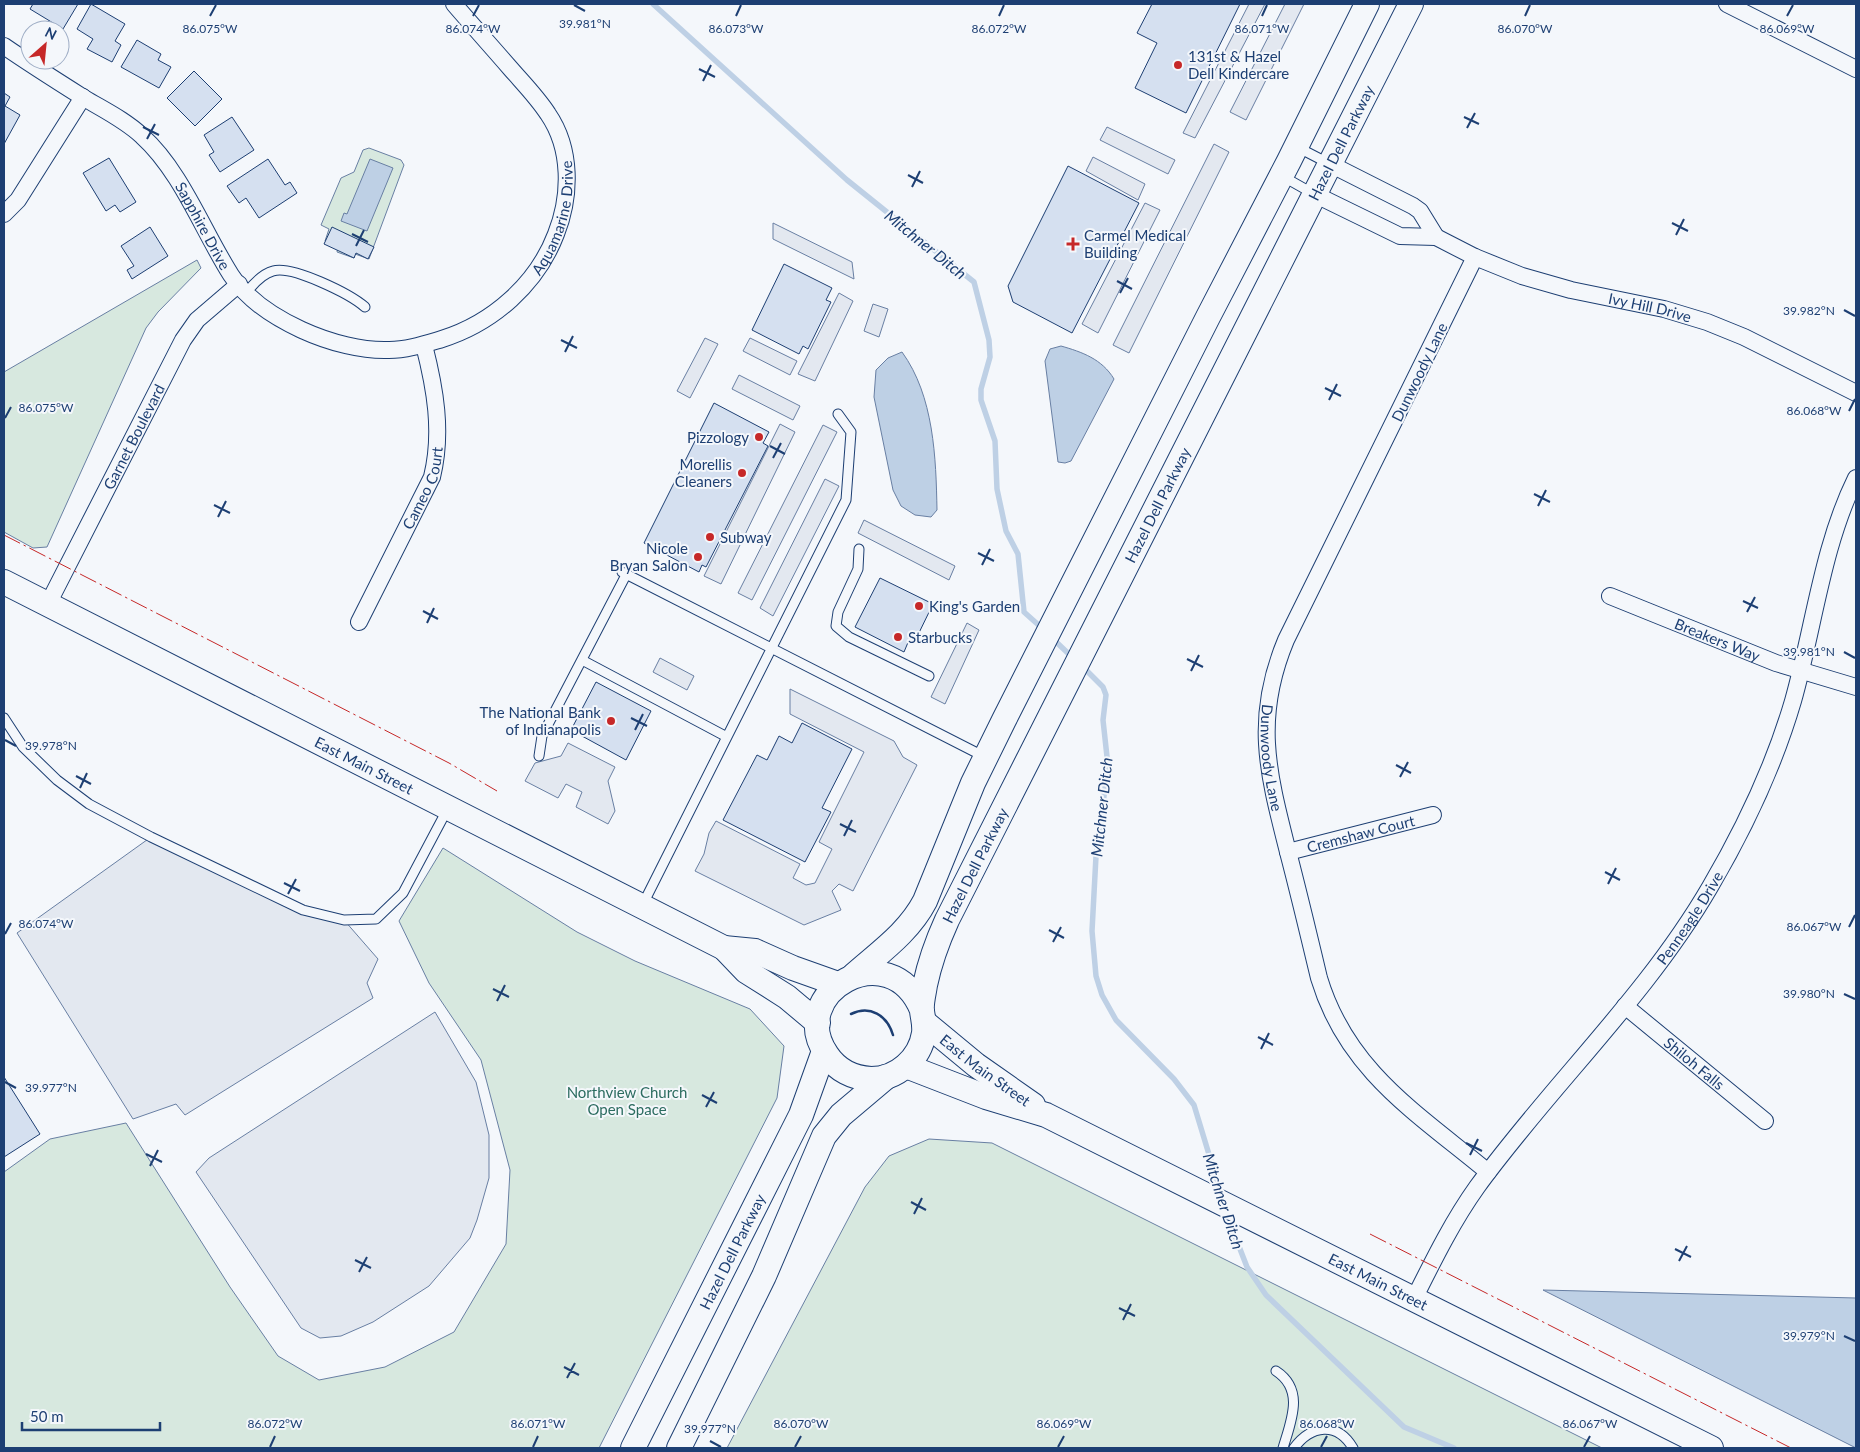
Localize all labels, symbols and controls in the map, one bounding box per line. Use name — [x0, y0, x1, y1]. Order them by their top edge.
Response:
text: 39.981°N — [559, 16, 611, 31]
north arrow — [20, 20, 70, 70]
text: 86.075°W — [182, 21, 238, 36]
text: 86.074°W — [445, 21, 501, 36]
text: 86.073°W — [708, 21, 764, 36]
text: 86.072°W — [971, 21, 1027, 36]
text: 86.071°W — [1234, 21, 1290, 36]
text: 86.070°W — [1497, 21, 1553, 36]
text: 86.069°W — [1759, 21, 1815, 36]
text: N — [42, 23, 60, 43]
place label: 131st & Hazel Dell Kindercare — [1188, 47, 1289, 82]
marker: 131st & Hazel Dell Kindercare — [1172, 59, 1184, 71]
street label: Hazel Dell Parkway — [1304, 82, 1378, 203]
street label: Aquamarine Drive — [527, 160, 576, 278]
street label: Sapphire Drive — [172, 179, 235, 273]
water label: Mitchner Ditch — [881, 205, 971, 283]
place label: Carmel Medical Building — [1084, 226, 1186, 261]
marker: Carmel Medical Building — [1066, 237, 1080, 251]
street label: Ivy Hill Drive — [1607, 289, 1694, 326]
text: 39.982°N — [1783, 303, 1835, 318]
street label: Dunwoody Lane — [1387, 320, 1451, 424]
street label: Garnet Boulevard — [99, 381, 168, 492]
text: 86.075°W — [18, 400, 74, 415]
text: 86.068°W — [1786, 403, 1842, 418]
place label: Pizzology — [687, 428, 749, 446]
marker: Pizzology — [753, 431, 765, 443]
street label: Hazel Dell Parkway — [1121, 444, 1194, 566]
street label: Cameo Court — [398, 445, 446, 532]
place label: Morellis Cleaners — [675, 455, 732, 490]
marker: Morellis Cleaners — [736, 467, 748, 479]
place label: Subway — [720, 528, 772, 546]
marker: Subway — [704, 531, 716, 543]
place label: Nicole Bryan Salon — [610, 539, 688, 574]
marker: Nicole Bryan Salon — [692, 551, 704, 563]
place label: King's Garden — [929, 597, 1020, 615]
marker: King's Garden — [913, 600, 925, 612]
street label: Breakers Way — [1672, 614, 1763, 665]
place label: Starbucks — [908, 628, 972, 646]
marker: Starbucks — [892, 631, 904, 643]
text: 39.981°N — [1783, 644, 1835, 659]
place label: The National Bank of Indianapolis — [480, 703, 601, 738]
street label: Dunwoody Lane — [1258, 704, 1287, 813]
marker: The National Bank of Indianapolis — [605, 715, 617, 727]
street label: East Main Street — [312, 733, 417, 798]
text: 39.978°N — [25, 738, 77, 753]
water label: Mitchner Ditch — [1086, 756, 1116, 858]
street label: Hazel Dell Parkway — [938, 804, 1012, 926]
street label: Cremshaw Court — [1305, 811, 1417, 856]
street label: Penneagle Drive — [1652, 868, 1726, 968]
text: 86.074°W — [18, 916, 74, 931]
text: 86.067°W — [1786, 919, 1842, 934]
text: 39.980°N — [1783, 986, 1835, 1001]
street label: East Main Street — [937, 1030, 1035, 1110]
street label: Shiloh Falls — [1661, 1033, 1728, 1093]
text: 39.977°N — [25, 1080, 77, 1095]
park label: Northview Church Open Space — [567, 1083, 687, 1118]
water label: Mitchner Ditch — [1200, 1151, 1248, 1251]
street label: Hazel Dell Parkway — [695, 1191, 769, 1312]
street label: East Main Street — [1326, 1249, 1431, 1314]
text: 39.979°N — [1783, 1328, 1835, 1343]
scale bar — [22, 1400, 160, 1432]
text: 50 m — [30, 1407, 64, 1425]
text: 86.072°W — [247, 1416, 303, 1431]
text: 86.071°W — [510, 1416, 566, 1431]
text: 86.070°W — [773, 1416, 829, 1431]
text: 86.069°W — [1036, 1416, 1092, 1431]
text: 86.068°W — [1299, 1416, 1355, 1431]
text: 86.067°W — [1562, 1416, 1618, 1431]
text: 39.977°N — [684, 1421, 736, 1436]

